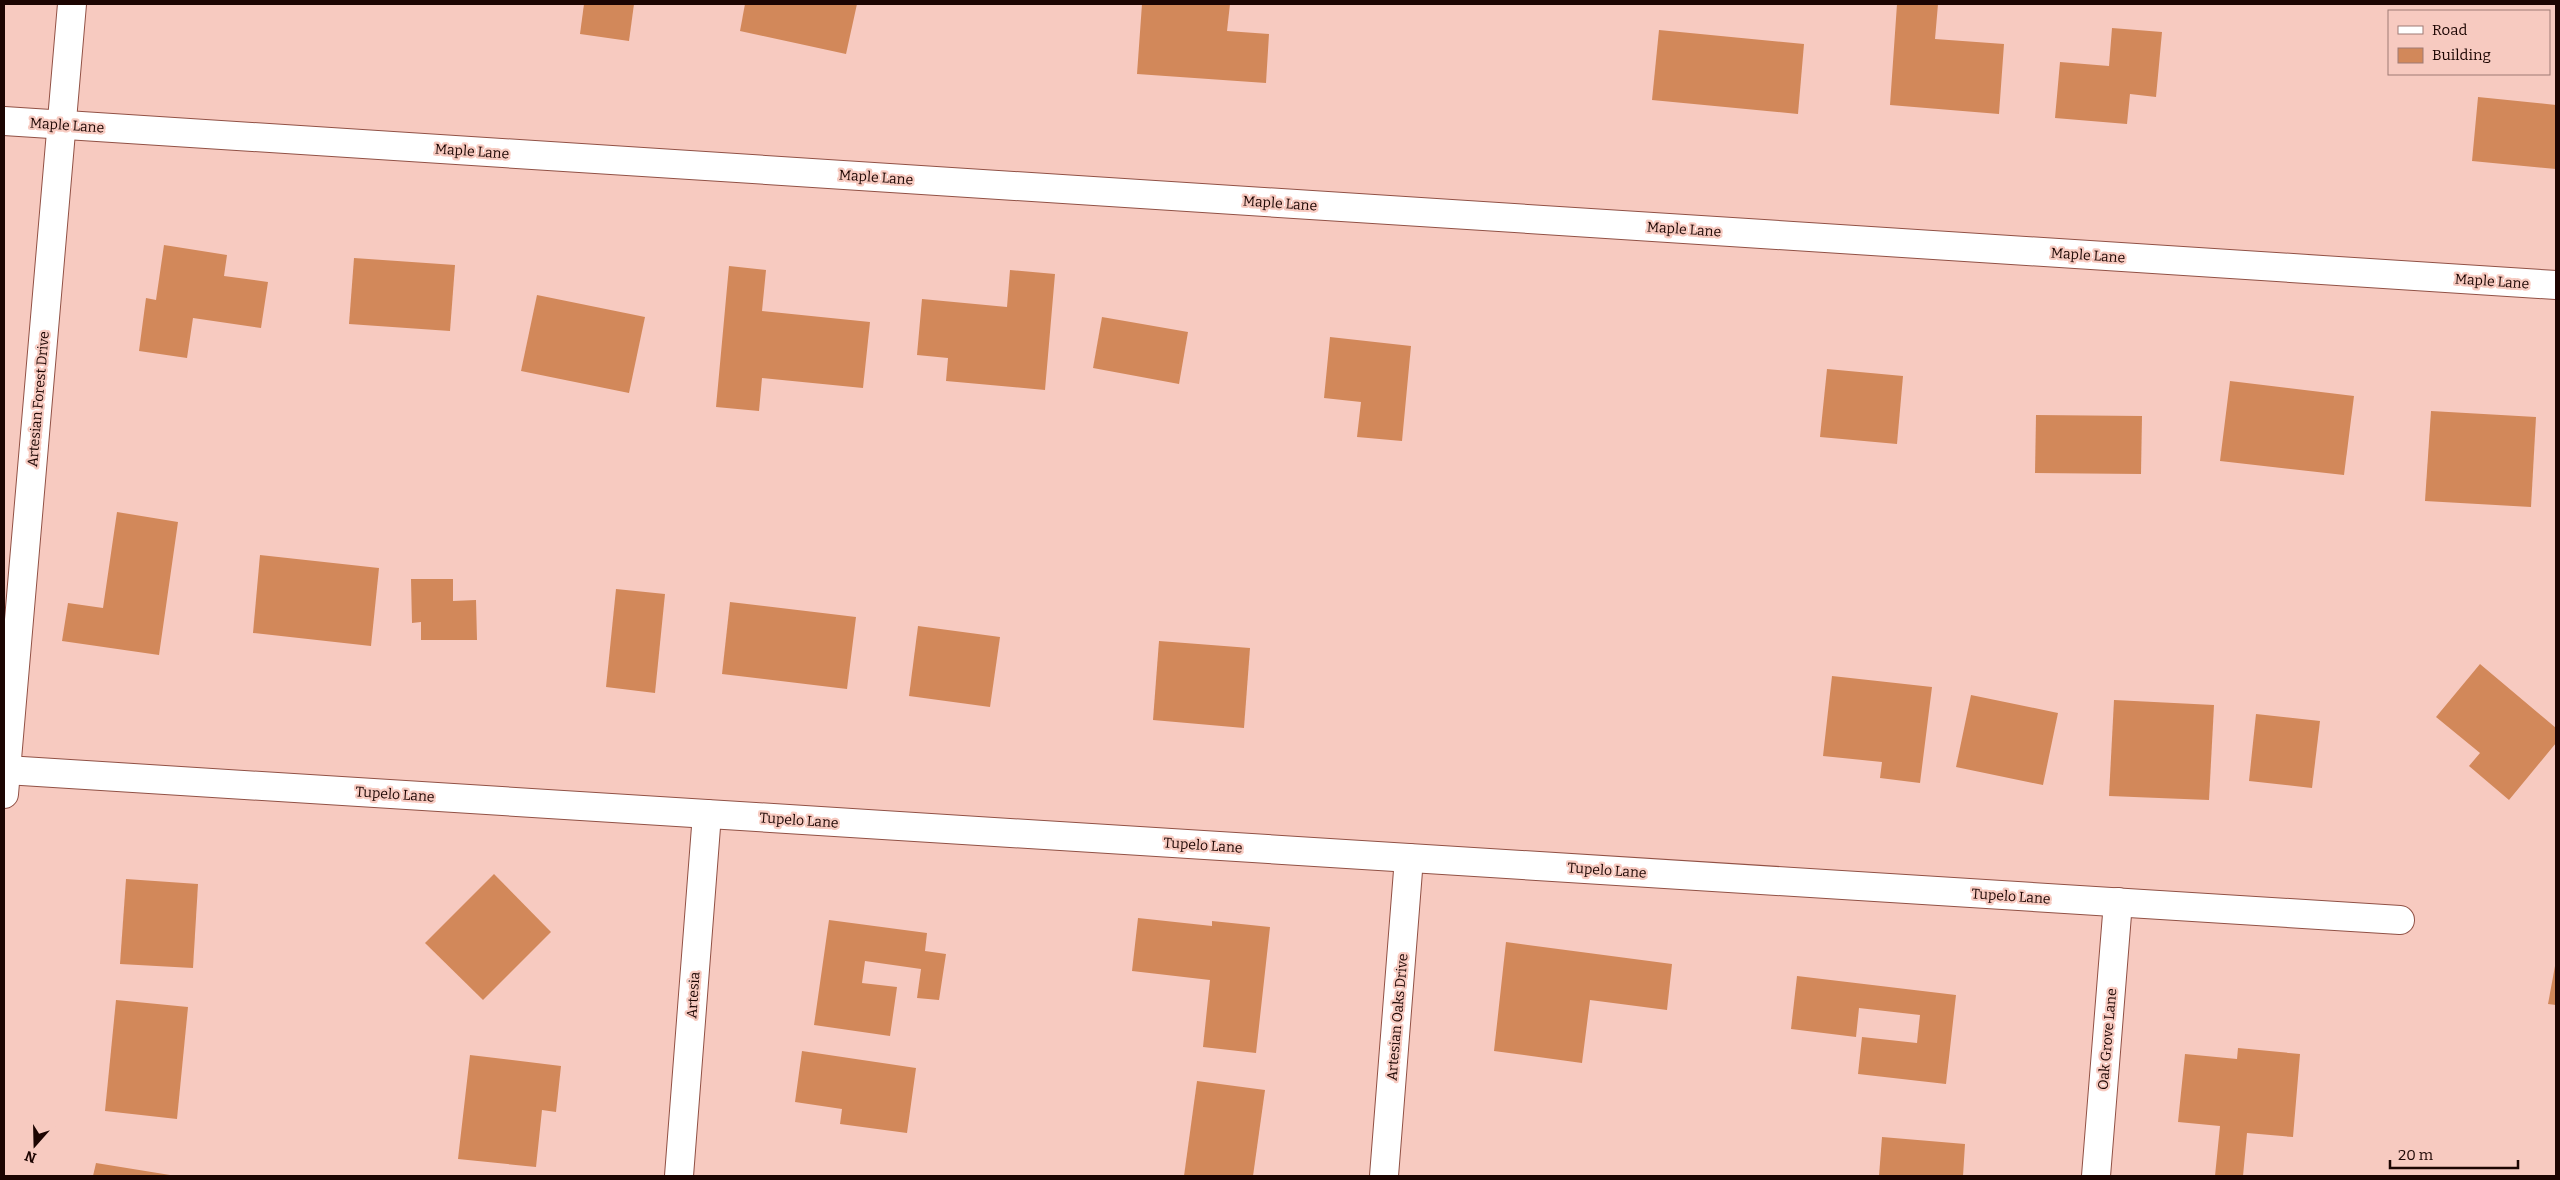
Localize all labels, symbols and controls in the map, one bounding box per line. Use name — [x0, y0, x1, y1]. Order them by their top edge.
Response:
legend — [2388, 10, 2550, 75]
text: Road — [2432, 21, 2467, 39]
text: Building — [2432, 46, 2491, 64]
street label: Maple Lane — [29, 114, 105, 137]
street label: Maple Lane — [434, 140, 510, 163]
street label: Maple Lane — [838, 166, 914, 189]
street label: Maple Lane — [1242, 192, 1318, 215]
street label: Maple Lane — [1646, 218, 1722, 241]
street label: Maple Lane — [2050, 244, 2126, 267]
street label: Maple Lane — [2454, 270, 2530, 293]
street label: Artesian Forest Drive — [24, 330, 53, 468]
street label: Tupelo Lane — [355, 783, 435, 806]
street label: Tupelo Lane — [759, 809, 839, 832]
street label: Tupelo Lane — [1163, 834, 1243, 857]
street label: Tupelo Lane — [1567, 859, 1647, 882]
street label: Tupelo Lane — [1971, 885, 2051, 908]
street label: Artesian Oaks Drive — [1383, 953, 1412, 1081]
street label: Artesia — [683, 971, 704, 1019]
street label: Oak Grove Lane — [2095, 988, 2120, 1090]
north arrow — [10, 1120, 60, 1170]
scale bar — [2390, 1138, 2518, 1170]
text: 20 m — [2398, 1146, 2434, 1164]
text: N — [23, 1147, 39, 1167]

